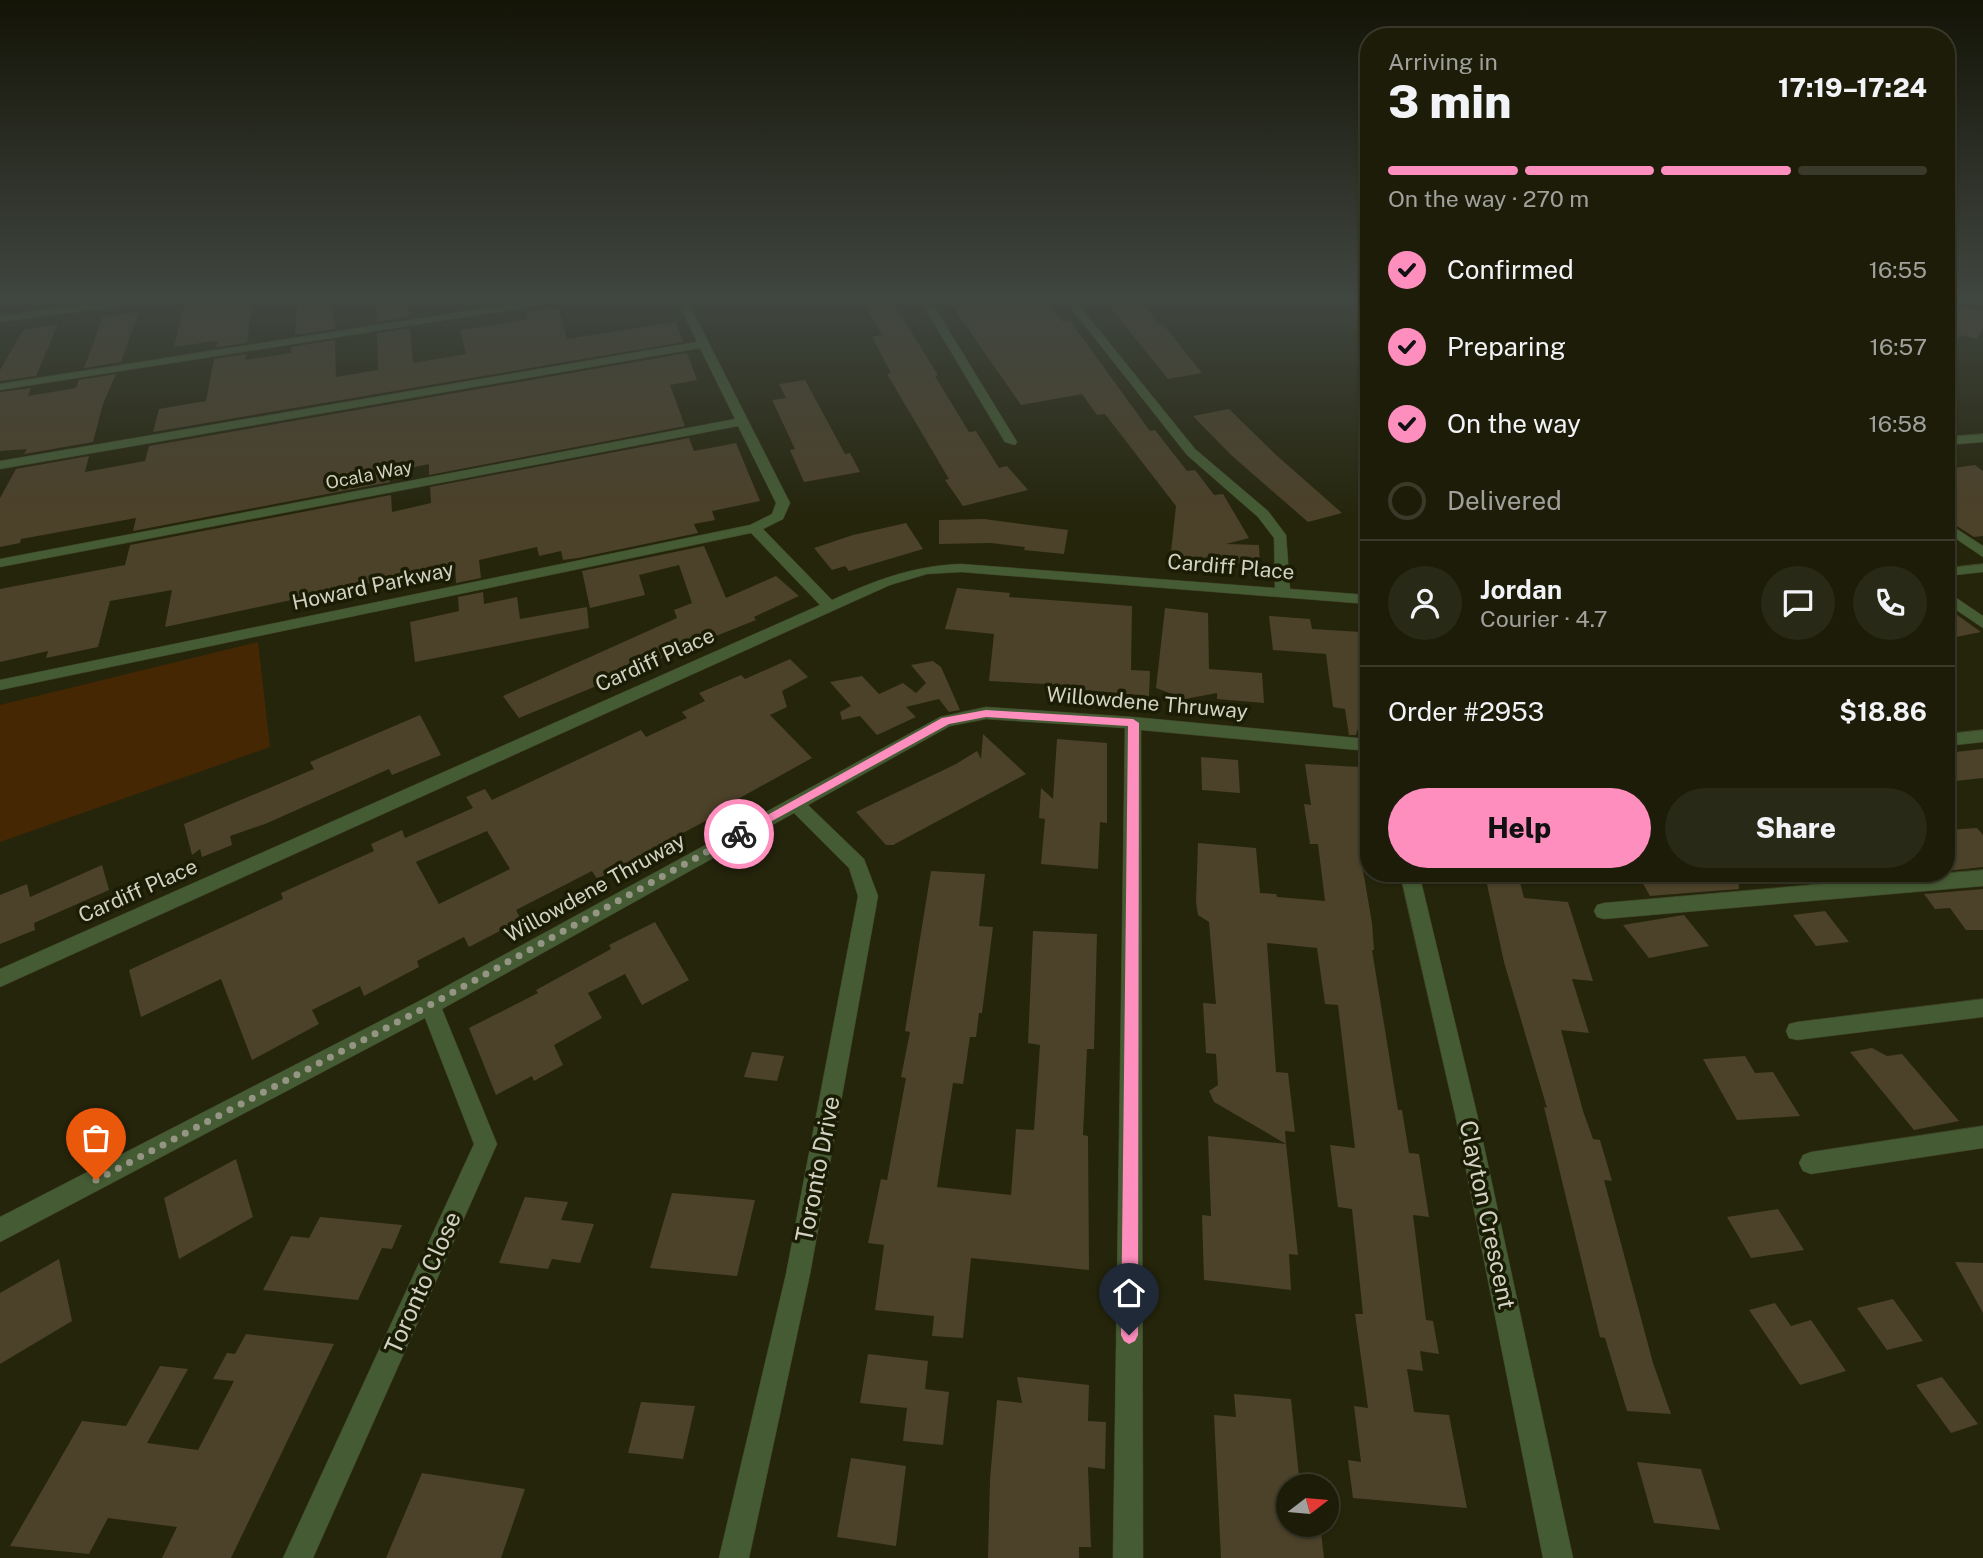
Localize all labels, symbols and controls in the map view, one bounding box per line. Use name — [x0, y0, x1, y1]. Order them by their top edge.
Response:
text: Arriving in — [1388, 48, 1498, 75]
text: 17:19–17:24 — [1778, 72, 1927, 103]
text: 3 min — [1388, 74, 1512, 128]
text: On the way · 270 m — [1388, 185, 1589, 212]
icon: check — [1388, 251, 1426, 289]
text: Confirmed — [1447, 254, 1574, 285]
text: 16:55 — [1869, 256, 1927, 283]
icon: check — [1388, 328, 1426, 366]
text: Preparing — [1447, 331, 1566, 362]
text: 16:57 — [1870, 333, 1927, 360]
icon: check — [1388, 405, 1426, 443]
text: On the way — [1447, 408, 1581, 439]
text: 16:58 — [1869, 410, 1927, 437]
street label: Ocala Way — [324, 456, 414, 493]
text: Delivered — [1447, 485, 1562, 516]
street label: Cardiff Place — [1166, 548, 1296, 585]
street label: Howard Parkway — [290, 556, 456, 615]
button: person — [1388, 566, 1462, 640]
button: chat — [1761, 566, 1835, 640]
button: phone — [1853, 566, 1927, 640]
text: Jordan — [1480, 574, 1562, 605]
text: Courier · 4.7 — [1480, 605, 1608, 632]
street label: Cardiff Place — [591, 622, 718, 697]
street label: Willowdene Thruway — [1045, 681, 1249, 724]
text: Order #2953 — [1388, 696, 1544, 727]
text: $18.86 — [1839, 696, 1927, 727]
button: Help — [1388, 788, 1651, 868]
button: Share — [1665, 788, 1927, 868]
courier — [704, 799, 774, 869]
icon: bike — [720, 815, 758, 853]
street label: Willowdene Thruway — [500, 828, 689, 947]
street label: Cardiff Place — [74, 853, 201, 928]
street label: Toronto Drive — [789, 1094, 845, 1244]
pin — [66, 1108, 126, 1180]
street label: Clayton Crescent — [1454, 1118, 1522, 1312]
icon: bag — [77, 1119, 115, 1157]
street label: Toronto Close — [378, 1207, 466, 1358]
pin — [1099, 1263, 1159, 1335]
icon: home — [1110, 1274, 1148, 1312]
north arrow — [1276, 1474, 1339, 1536]
map controls — [1276, 1474, 1339, 1537]

